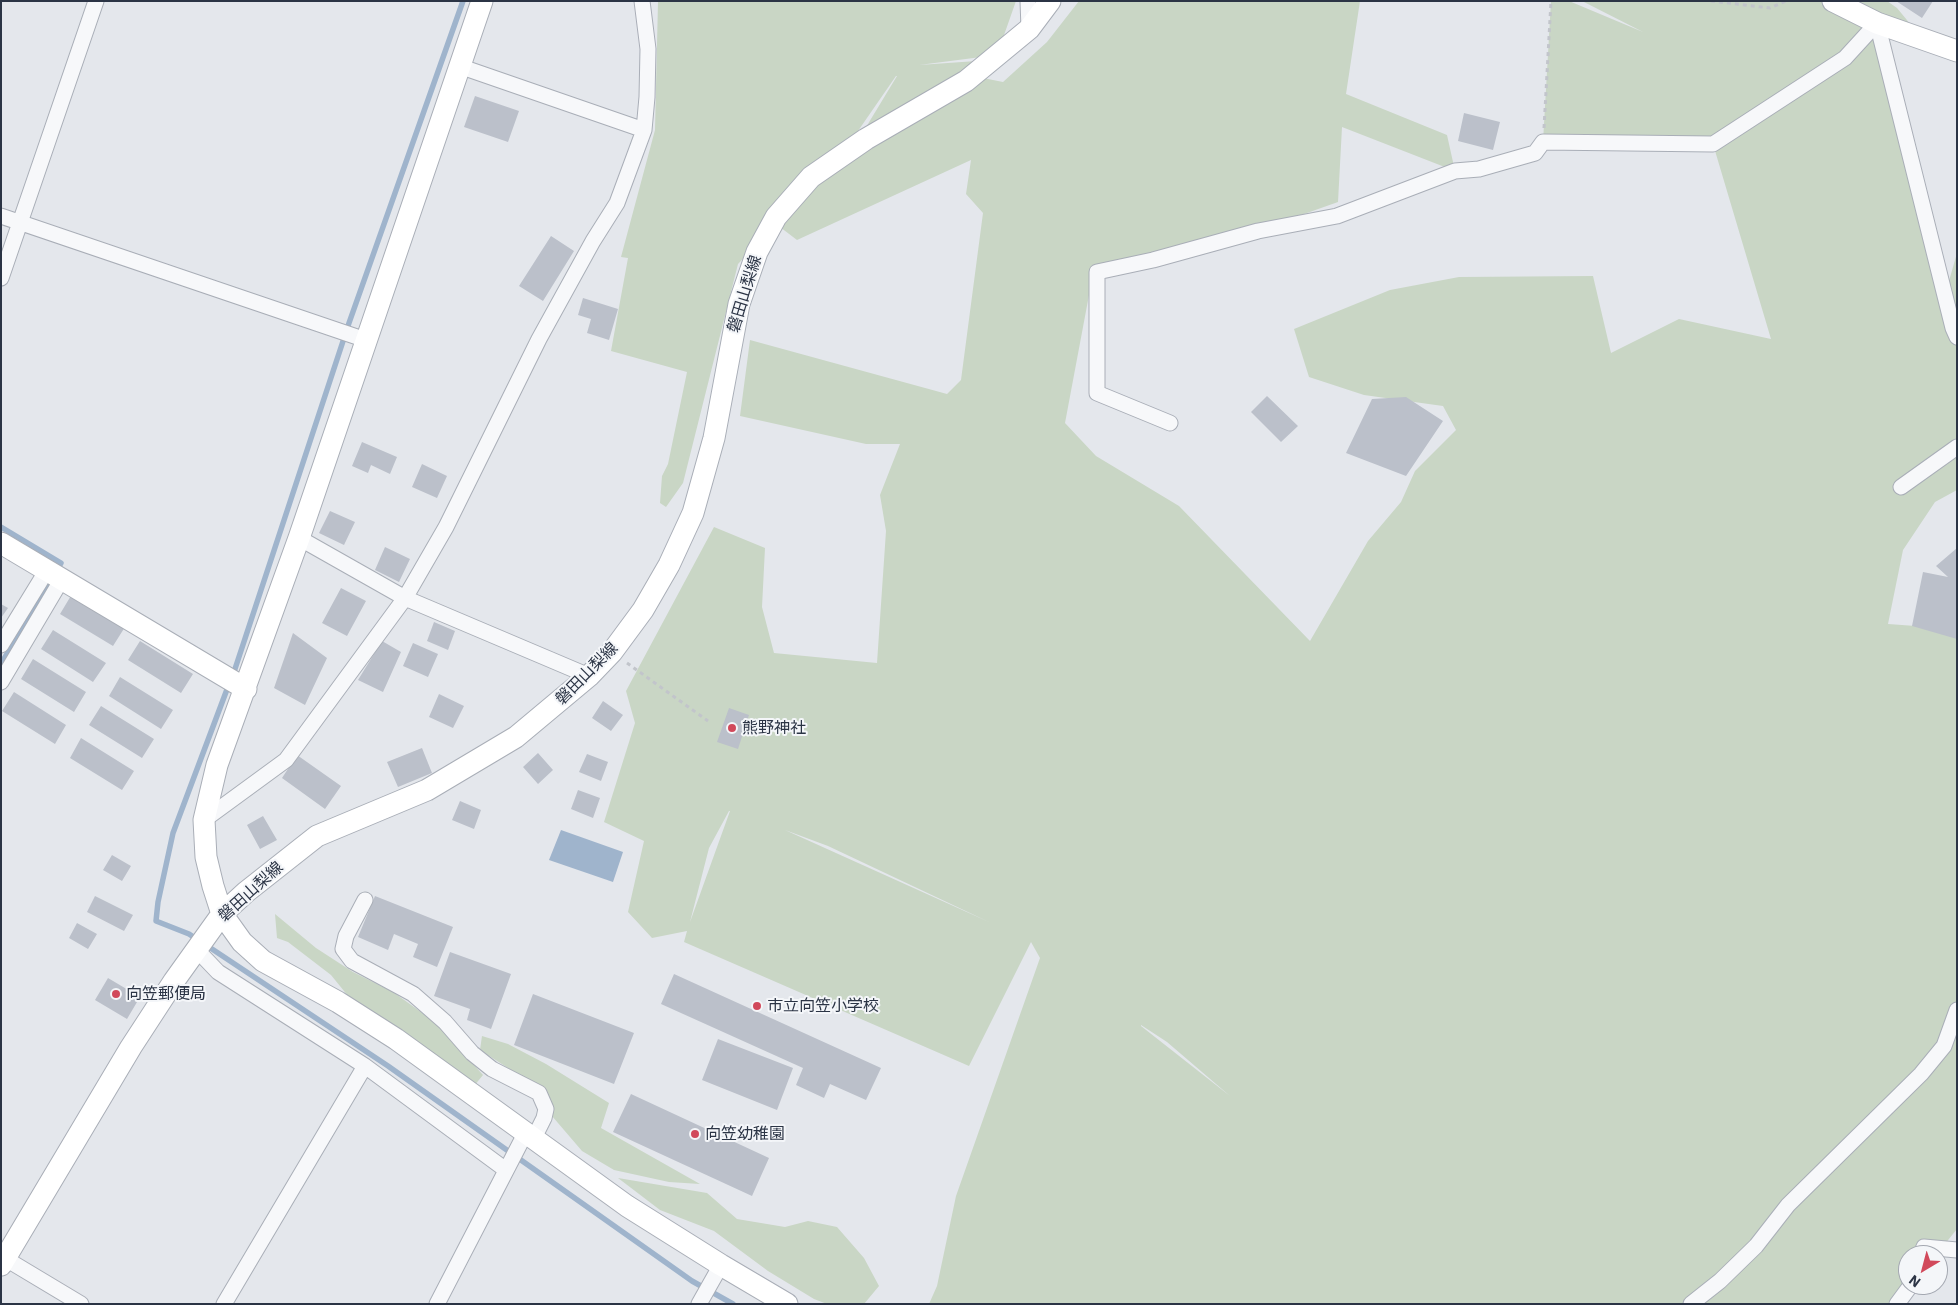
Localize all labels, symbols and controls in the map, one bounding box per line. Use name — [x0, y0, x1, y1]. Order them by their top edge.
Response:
street label: 磐田山梨線 — [724, 253, 766, 335]
street label: 磐田山梨線 — [552, 639, 622, 709]
place label: 熊野神社 — [742, 718, 806, 738]
marker: 熊野神社 — [726, 722, 738, 734]
street label: 磐田山梨線 — [215, 858, 287, 926]
place label: 向笠郵便局 — [126, 984, 206, 1004]
marker: 向笠郵便局 — [110, 988, 122, 1000]
place label: 市立向笠小学校 — [767, 996, 879, 1016]
marker: 市立向笠小学校 — [751, 1000, 763, 1012]
place label: 向笠幼稚園 — [705, 1124, 785, 1144]
marker: 向笠幼稚園 — [689, 1128, 701, 1140]
north arrow — [1898, 1245, 1948, 1295]
text: N — [1905, 1271, 1924, 1291]

